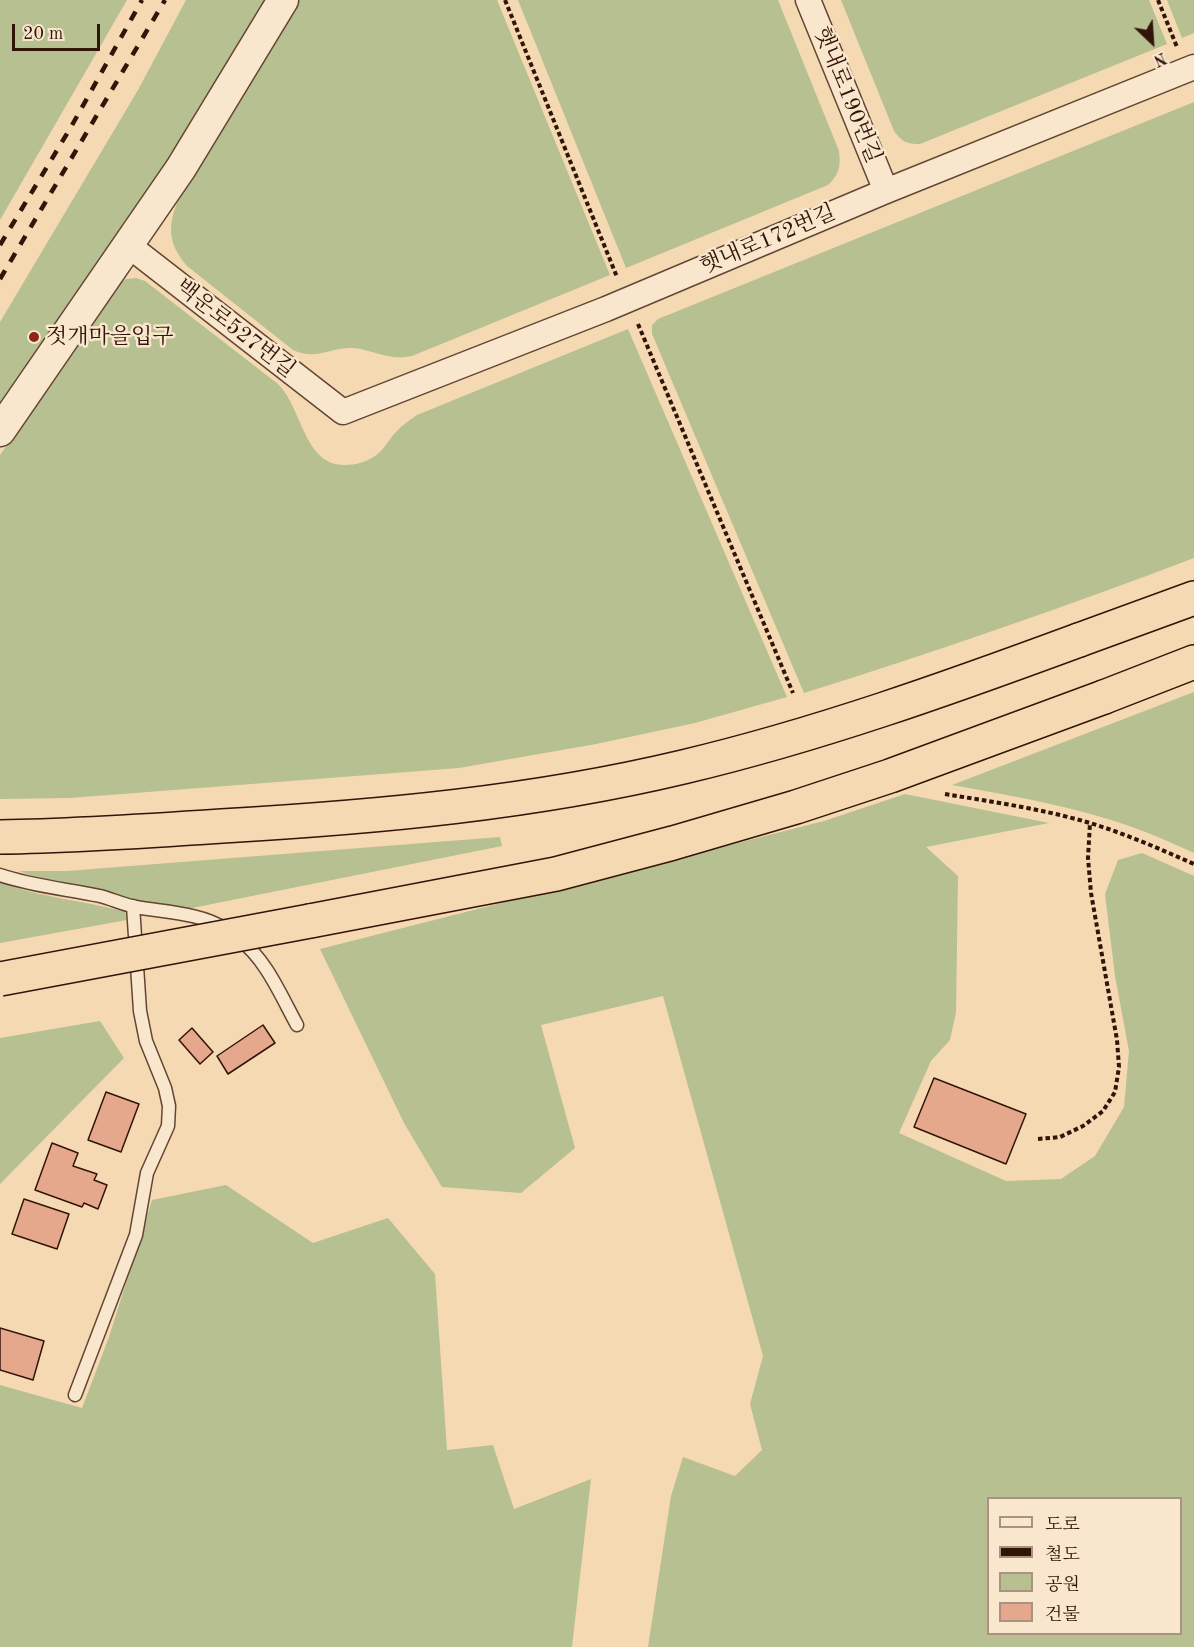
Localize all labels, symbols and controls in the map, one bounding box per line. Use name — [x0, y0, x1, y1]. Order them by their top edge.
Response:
scale bar — [15, 12, 104, 50]
north arrow — [1122, 12, 1182, 72]
street label: 햇내로190번길 — [808, 23, 886, 167]
text: 20 m — [23, 25, 63, 43]
text: N — [1151, 48, 1169, 68]
street label: 햇내로172번길 — [696, 200, 840, 280]
street label: 백운로527번길 — [170, 274, 300, 384]
place label: 젓개마을입구 — [46, 324, 174, 350]
marker: 젓개마을입구 — [27, 330, 41, 344]
legend — [987, 1497, 1182, 1635]
text: 도로 — [1045, 1516, 1080, 1534]
text: 철도 — [1045, 1546, 1080, 1564]
text: 공원 — [1045, 1576, 1080, 1594]
text: 건물 — [1045, 1606, 1080, 1624]

